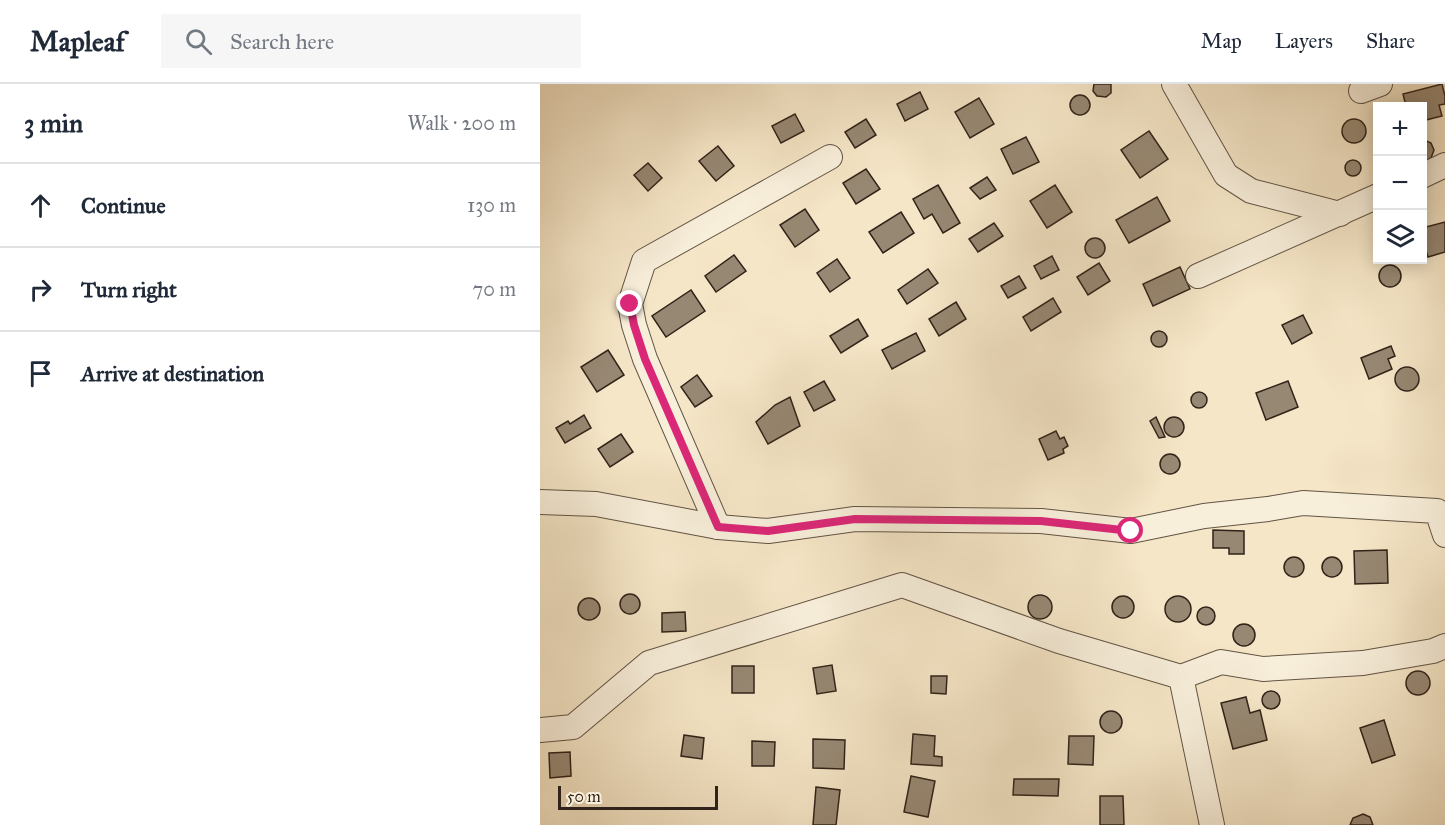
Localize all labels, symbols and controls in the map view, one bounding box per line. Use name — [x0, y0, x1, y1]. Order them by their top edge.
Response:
search box — [161, 14, 581, 68]
text: Mapleaf — [30, 24, 125, 59]
icon: search — [182, 25, 215, 58]
text: Search here — [230, 28, 334, 55]
text: Map — [1201, 28, 1242, 54]
text: Layers — [1275, 28, 1333, 54]
text: Share — [1366, 28, 1415, 54]
map controls — [1373, 102, 1427, 264]
button: + — [1373, 102, 1427, 156]
text: 3 min — [24, 107, 83, 139]
text: Walk · 200 m — [408, 111, 516, 135]
button: − — [1373, 156, 1427, 210]
icon: ahead — [24, 189, 57, 222]
text: Continue — [81, 192, 166, 219]
text: 130 m — [467, 193, 516, 217]
button: layers — [1373, 210, 1427, 264]
icon: right — [24, 273, 57, 306]
text: Turn right — [81, 276, 177, 303]
text: 70 m — [473, 277, 516, 301]
route end — [616, 290, 642, 316]
icon: arrive — [24, 357, 57, 390]
text: Arrive at destination — [81, 360, 264, 387]
route start — [1117, 517, 1143, 543]
scale bar — [558, 783, 718, 810]
text: 50 m — [567, 787, 601, 806]

